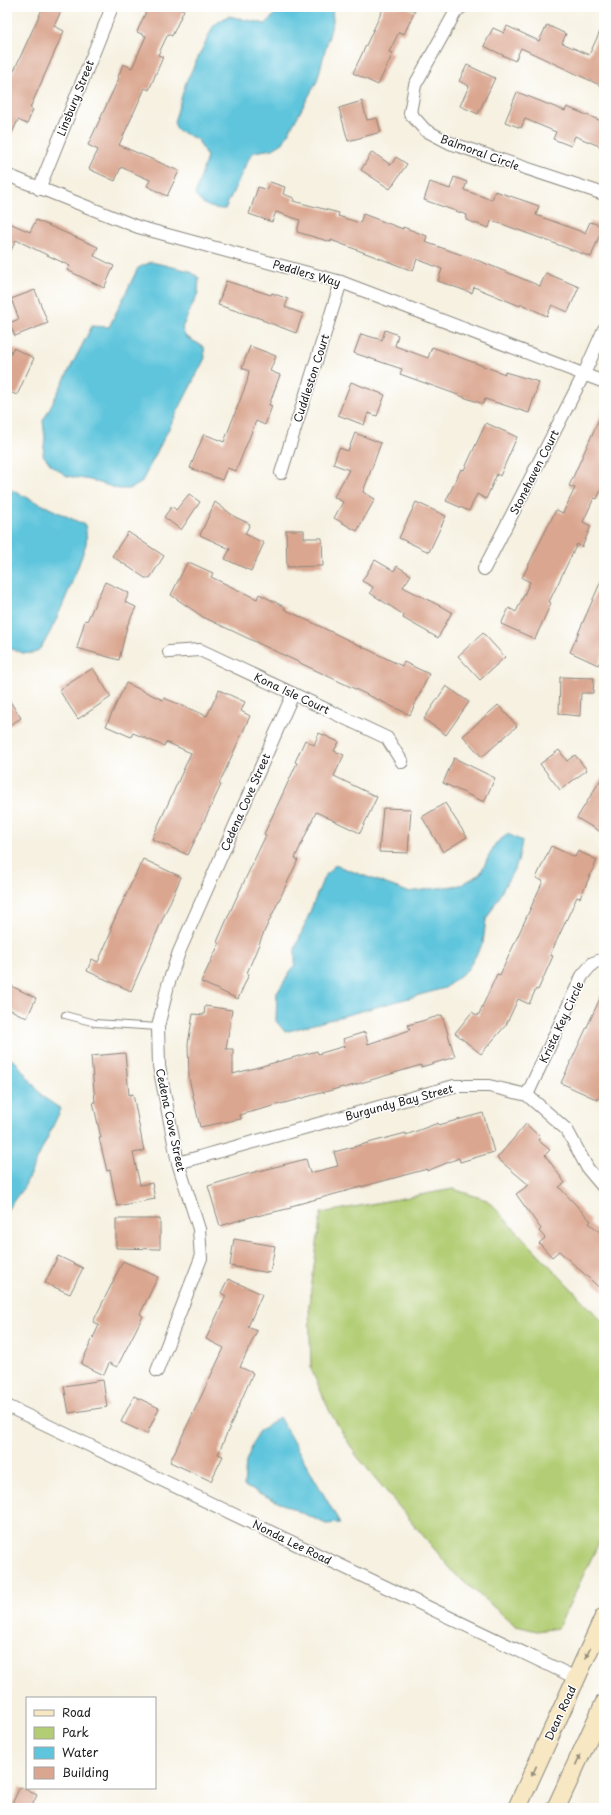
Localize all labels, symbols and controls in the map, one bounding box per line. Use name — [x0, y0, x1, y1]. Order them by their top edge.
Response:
street label: Linsbury Street — [52, 57, 98, 138]
street label: Balmoral Circle — [438, 130, 522, 174]
street label: Peddlers Way — [271, 255, 343, 291]
street label: Cuddleston Court — [289, 331, 333, 424]
street label: Stonehaven Court — [505, 426, 563, 517]
street label: Kona Isle Court — [251, 668, 333, 718]
street label: Cedena Cove Street — [216, 750, 274, 854]
street label: Krista Key Circle — [535, 978, 587, 1066]
street label: Cedena Cove Street — [152, 1067, 190, 1174]
street label: Burgundy Bay Street — [343, 1079, 455, 1125]
street label: Nonda Lee Road — [249, 1515, 335, 1569]
one-way arrow — [585, 1647, 591, 1658]
street label: Dean Road — [540, 1683, 580, 1743]
legend — [26, 1697, 156, 1789]
text: Road — [62, 1703, 91, 1721]
text: Park — [62, 1723, 89, 1741]
text: Water — [62, 1743, 99, 1761]
one-way arrow — [575, 1754, 581, 1765]
text: Building — [62, 1763, 109, 1781]
one-way arrow — [531, 1765, 537, 1776]

